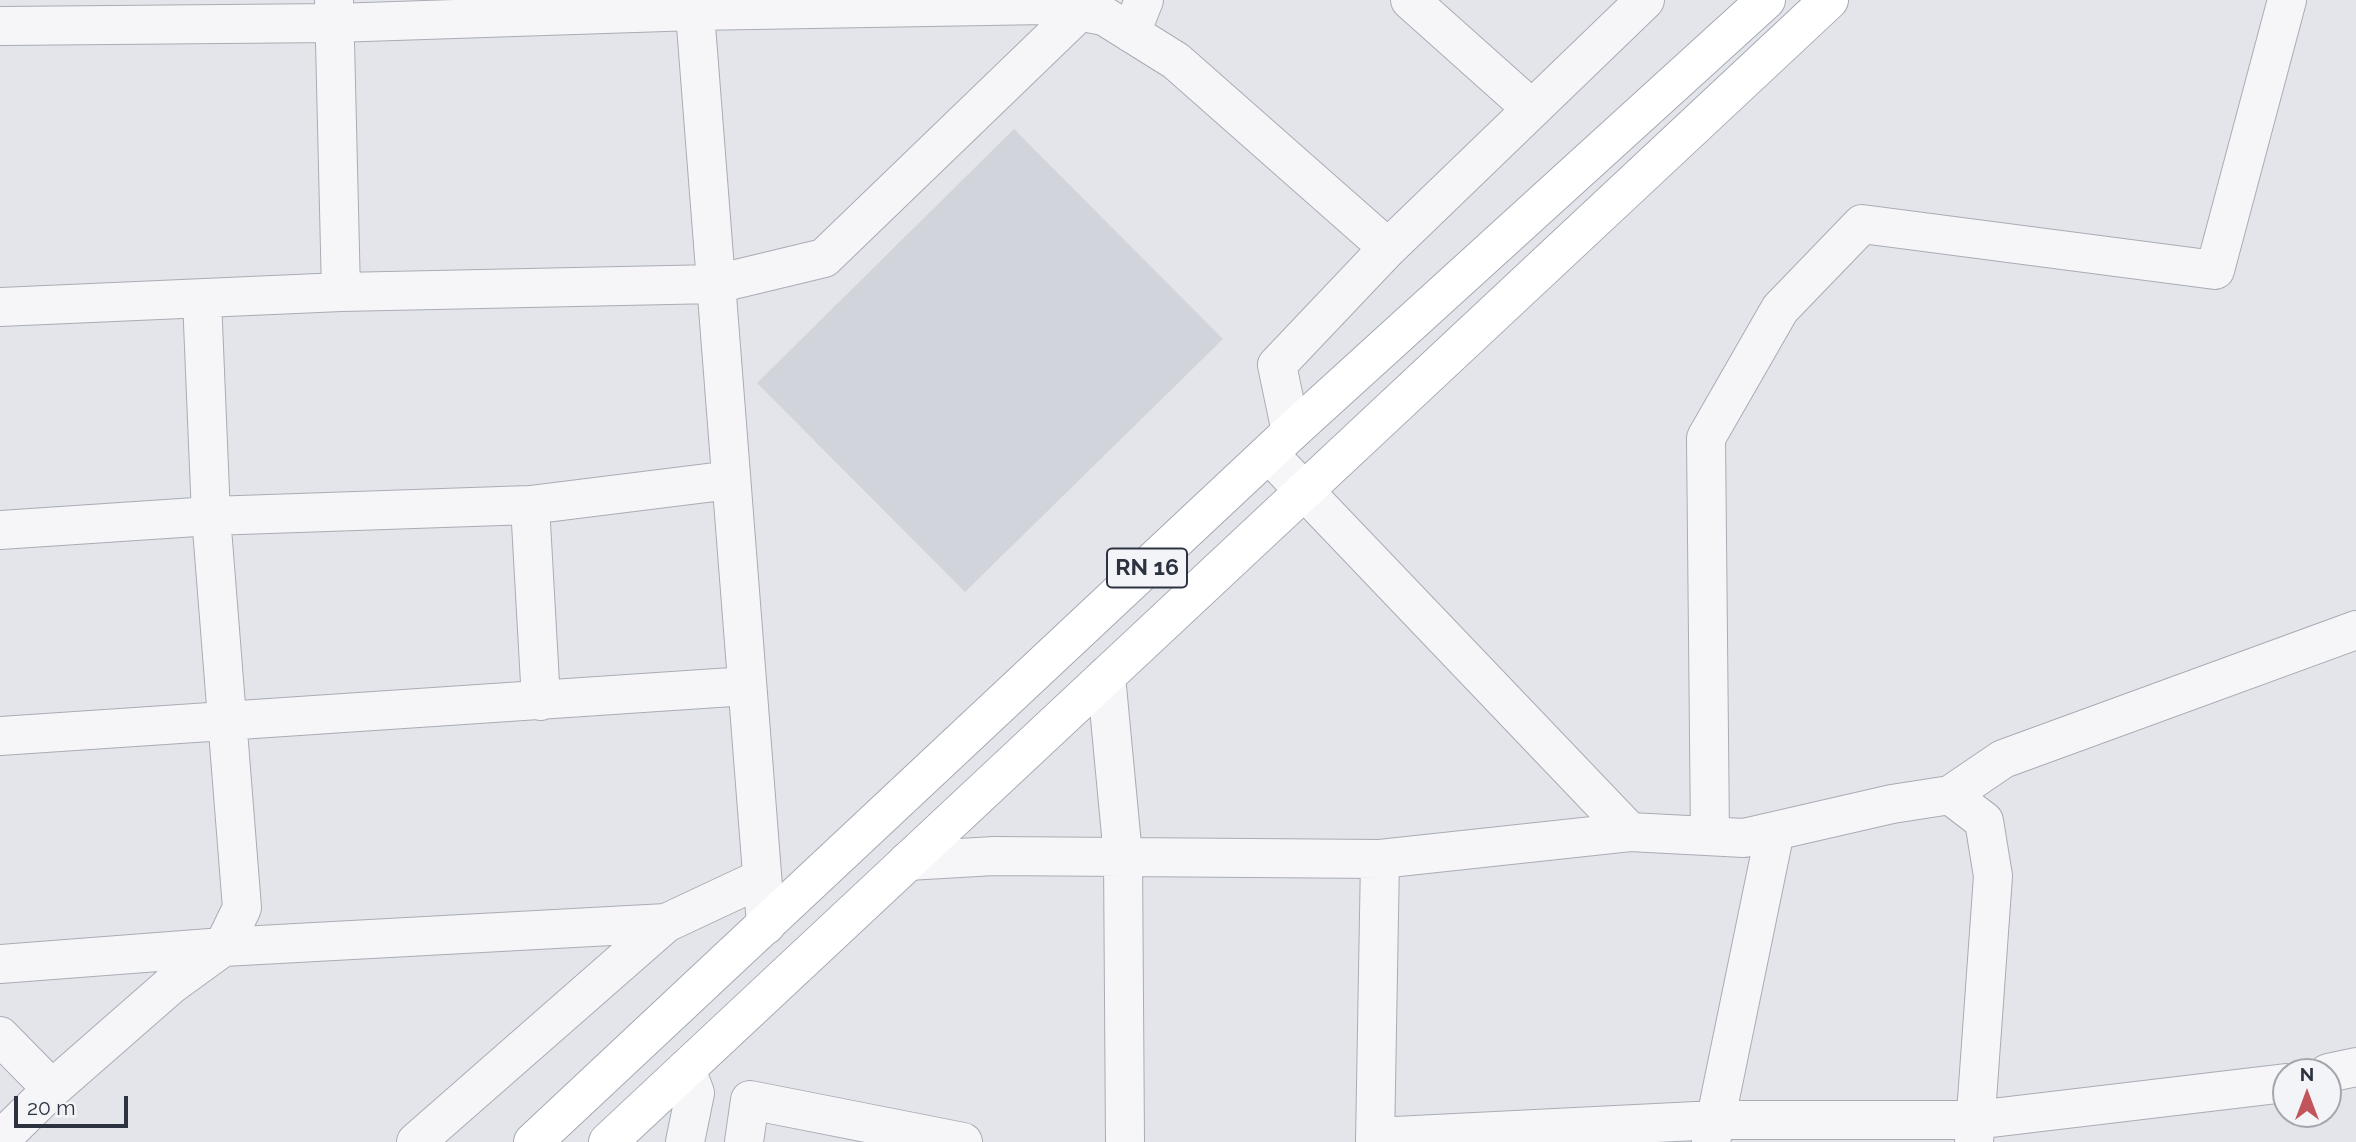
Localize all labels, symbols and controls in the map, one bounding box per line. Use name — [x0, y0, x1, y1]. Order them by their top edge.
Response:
road number: RN 16 — [1107, 548, 1187, 588]
north arrow — [2272, 1058, 2342, 1128]
text: N — [2300, 1063, 2314, 1085]
scale bar — [18, 1082, 131, 1126]
text: 20 m — [27, 1095, 75, 1120]

